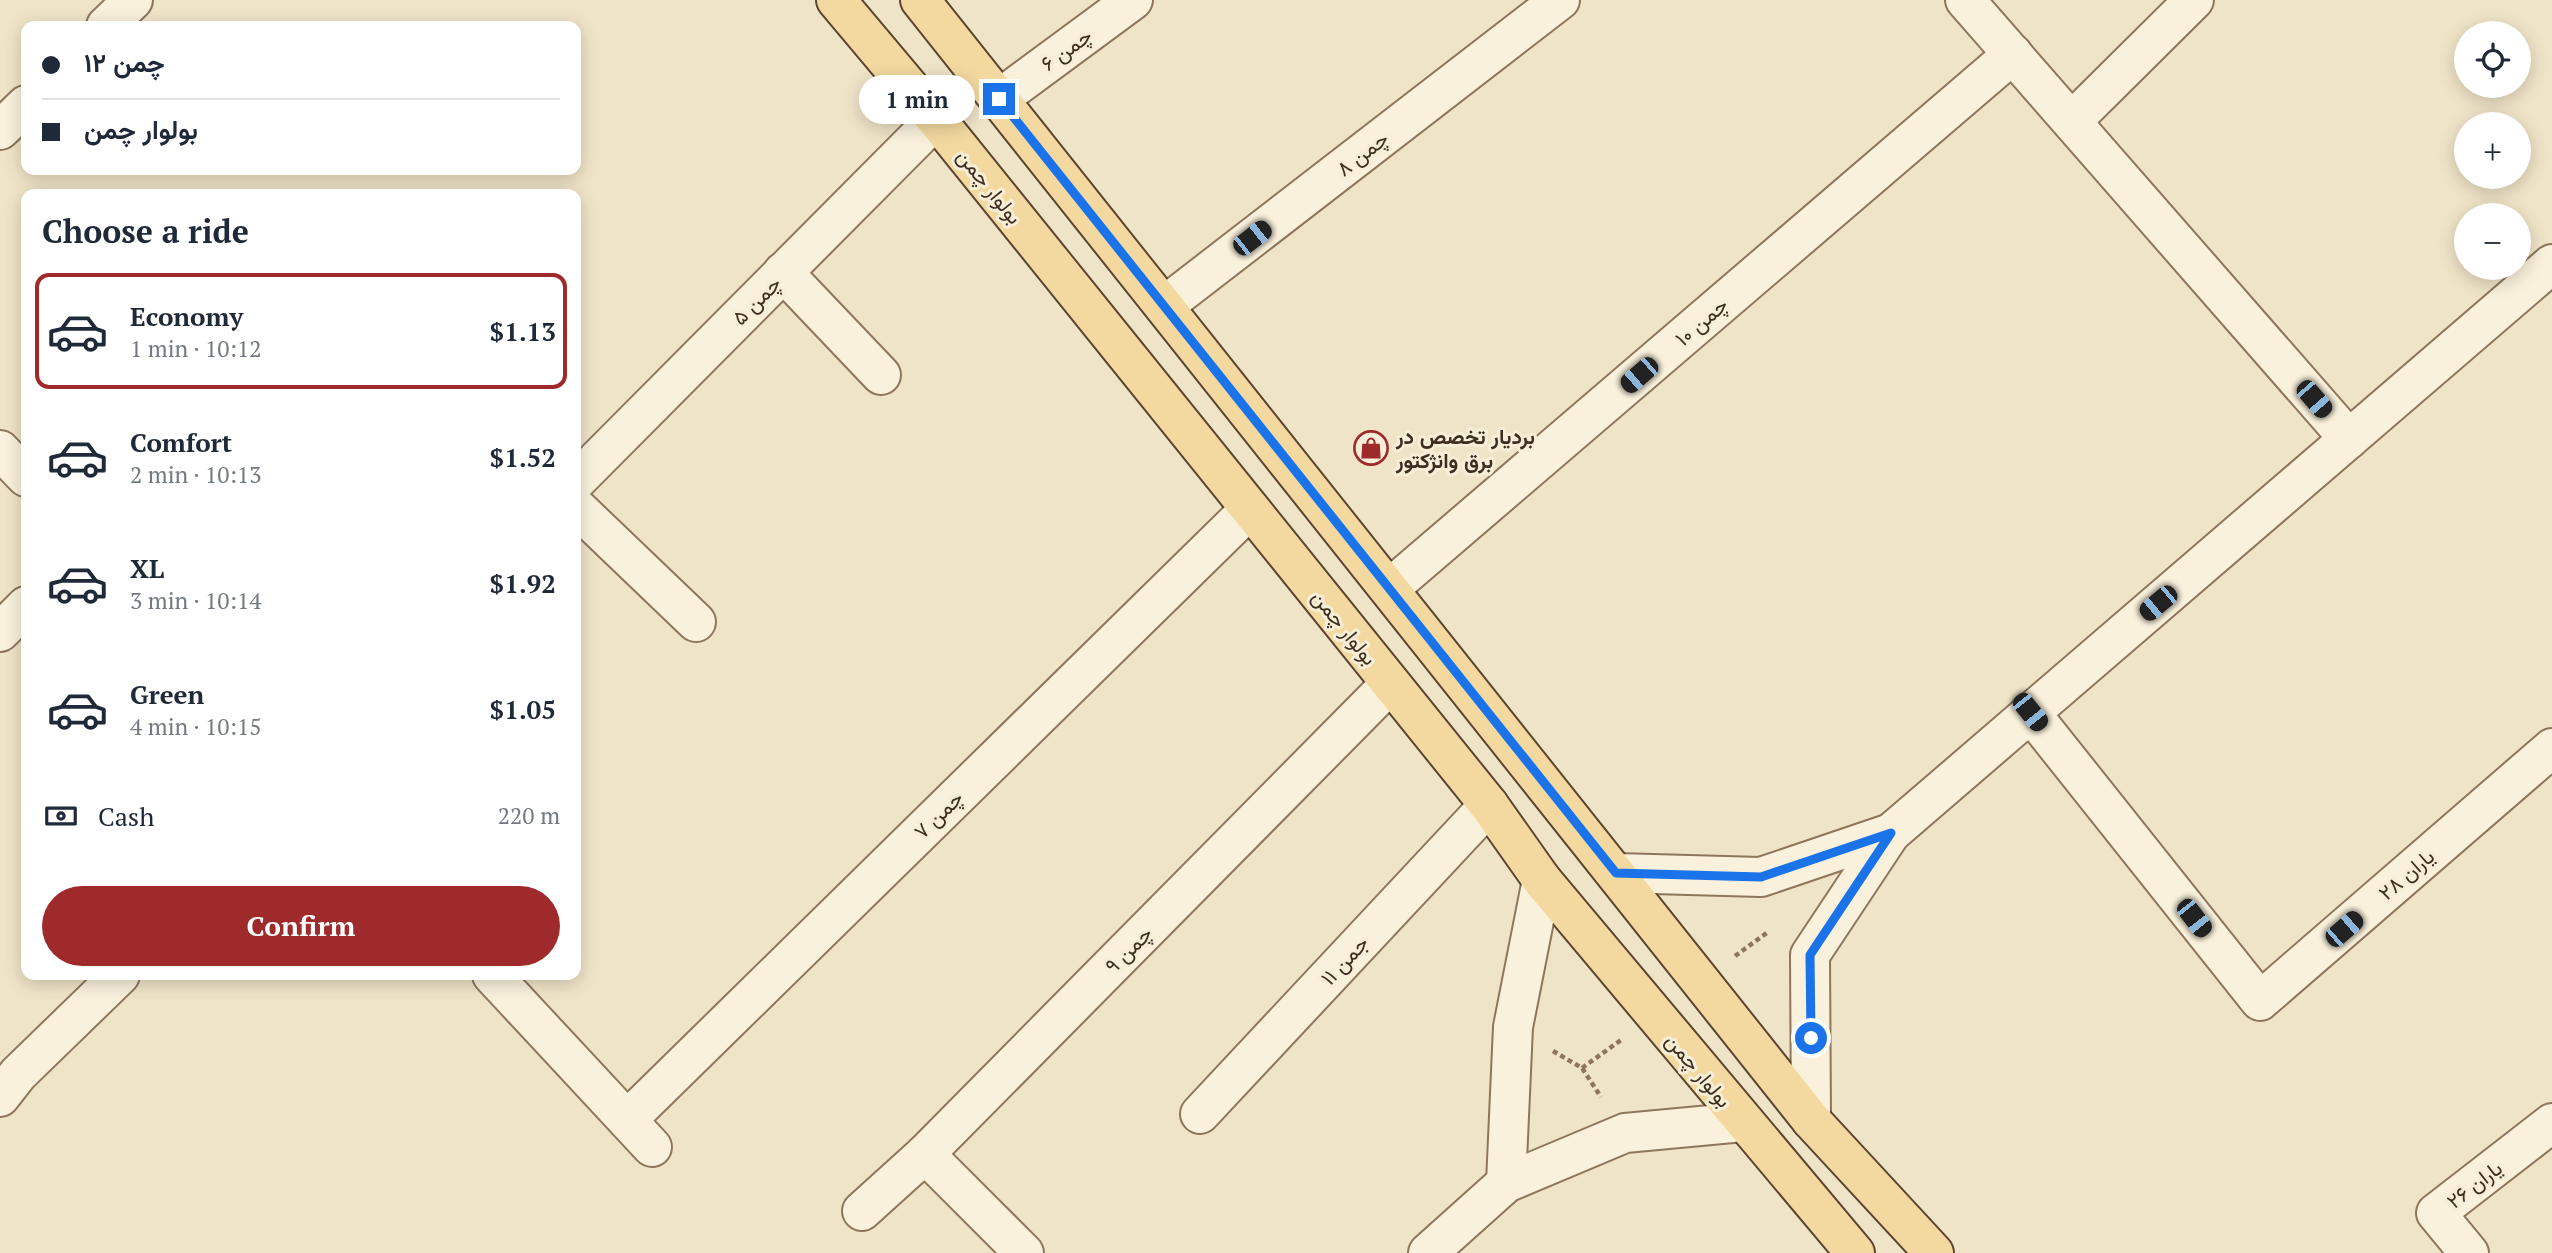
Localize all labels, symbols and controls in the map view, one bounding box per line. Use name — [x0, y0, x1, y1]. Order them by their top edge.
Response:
street label: چمن ۶ — [1035, 21, 1098, 78]
map controls — [2454, 21, 2531, 280]
button: locate — [2454, 21, 2531, 98]
text: چمن ۱۲ — [84, 45, 165, 79]
callout: 1 min — [859, 74, 974, 124]
route end — [983, 83, 1015, 115]
text: 1 min — [886, 84, 948, 115]
text: بولوار چمن — [84, 112, 198, 146]
button: + — [2454, 112, 2531, 189]
street label: چمن ۸ — [1330, 124, 1394, 183]
street label: بولوار چمن — [950, 142, 1029, 230]
button: − — [2454, 203, 2531, 280]
text: Choose a ride — [42, 210, 249, 252]
car — [1229, 217, 1276, 259]
street label: چمن ۵ — [725, 269, 787, 331]
street label: چمن ۱۰ — [1669, 290, 1734, 352]
text: Economy — [130, 299, 243, 333]
icon: car — [46, 300, 109, 363]
text: $1.13 — [490, 314, 556, 348]
text: 1 min · 10:12 — [130, 333, 262, 364]
car — [1617, 353, 1662, 397]
car — [2293, 376, 2336, 422]
place label: بردیار تخصص در برق وانژکتور — [1395, 422, 1535, 474]
text: Comfort — [130, 425, 232, 459]
icon: car — [46, 426, 109, 489]
shop icon: بردیار تخصص در برق وانژکتور — [1352, 429, 1390, 467]
text: $1.52 — [490, 440, 556, 474]
text: 2 min · 10:13 — [130, 459, 262, 490]
text: XL — [130, 551, 164, 585]
icon: car — [46, 552, 109, 615]
text: $1.92 — [490, 566, 556, 600]
car — [2136, 581, 2181, 625]
street label: بولوار چمن — [1305, 583, 1384, 671]
text: 3 min · 10:14 — [130, 585, 262, 616]
text: Green — [130, 677, 204, 711]
icon: car — [46, 678, 109, 741]
car — [2009, 689, 2052, 735]
text: $1.05 — [490, 692, 556, 726]
text: 4 min · 10:15 — [130, 711, 262, 742]
street label: چمن ۷ — [907, 784, 970, 845]
icon: cash — [42, 797, 80, 835]
text: Cash — [98, 799, 154, 833]
text: 220 m — [498, 800, 560, 831]
street label: یاران ۲۸ — [2372, 842, 2440, 906]
button: Confirm — [42, 886, 560, 966]
car — [2173, 895, 2216, 941]
car — [2322, 907, 2367, 951]
street label: چمن ۹ — [1098, 919, 1159, 980]
street label: جمن ۱۱ — [1314, 929, 1374, 991]
route start — [1795, 1022, 1827, 1054]
street label: بولوار چمن — [1659, 1027, 1738, 1114]
street label: یاران ۲۶ — [2440, 1154, 2508, 1214]

